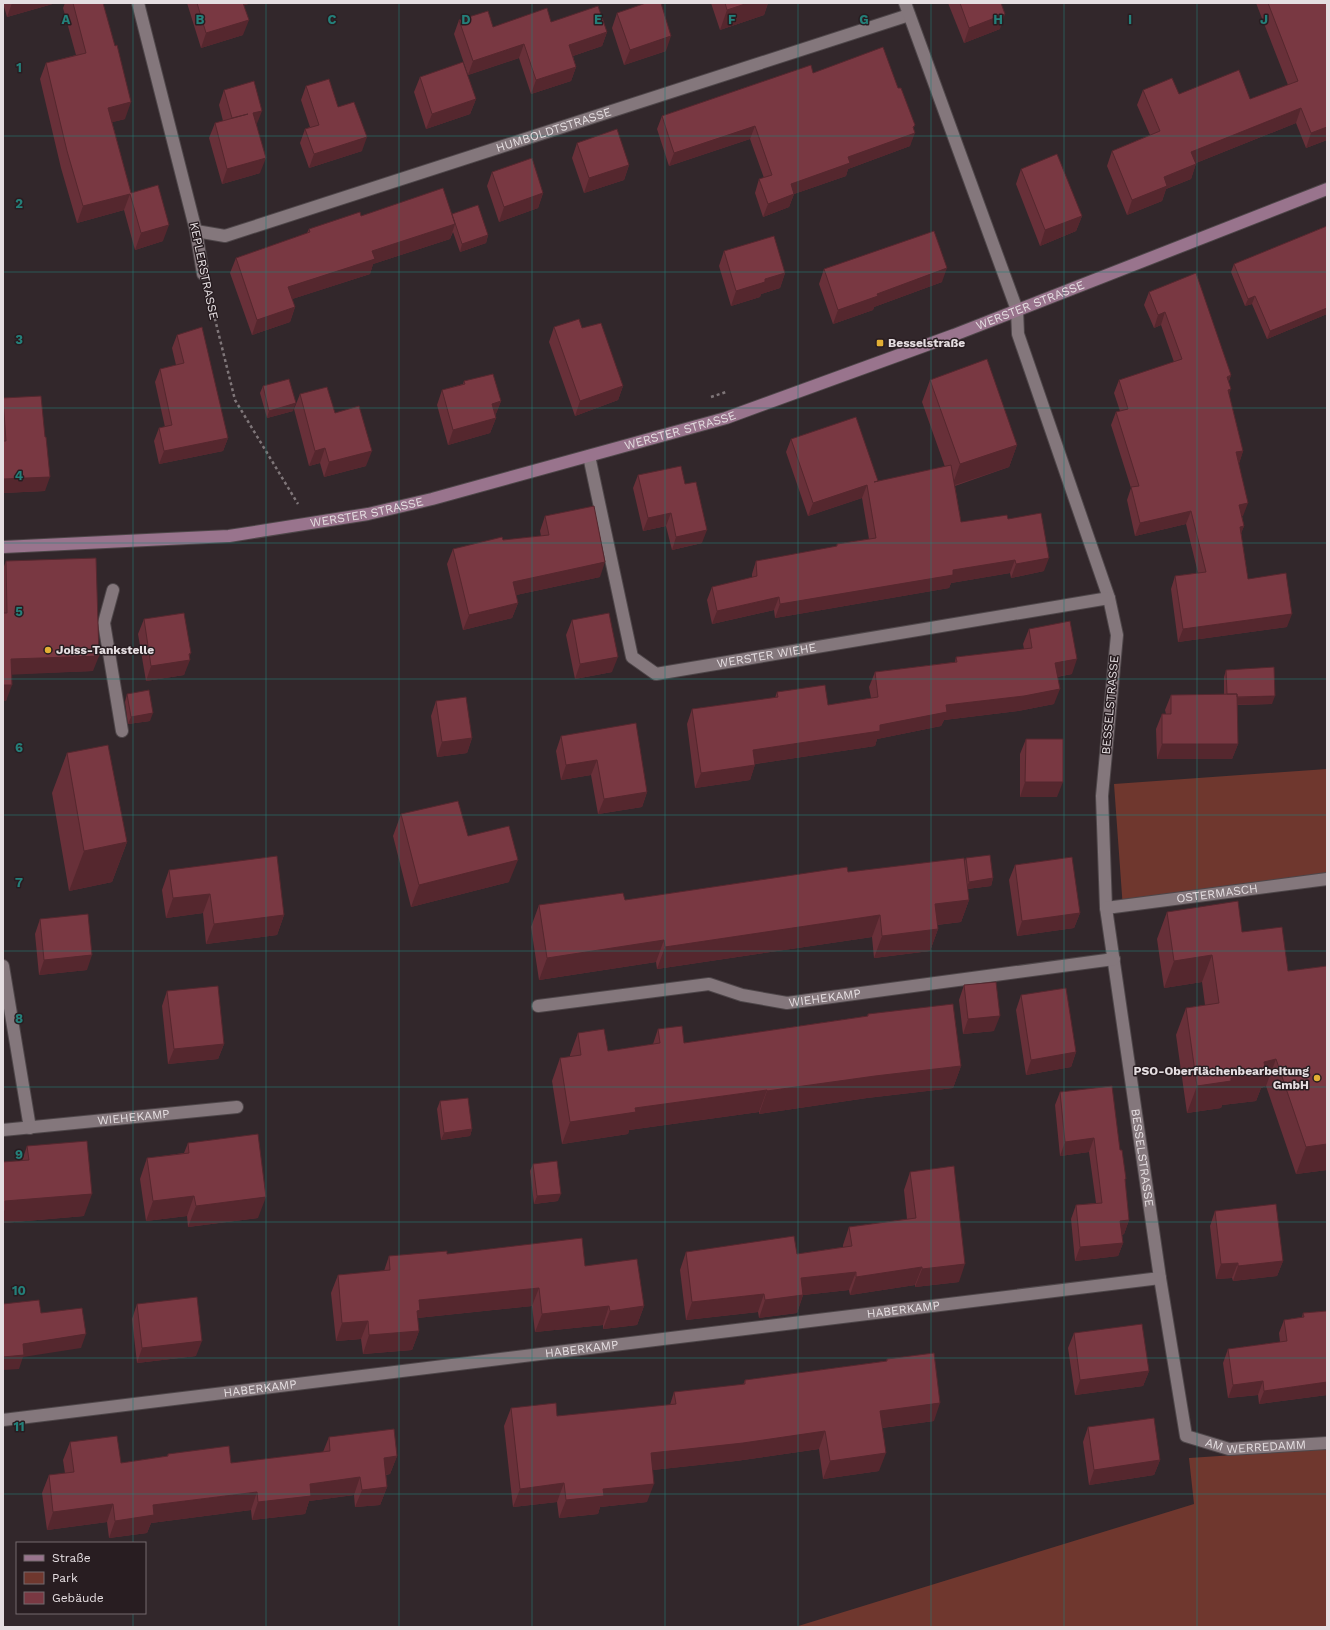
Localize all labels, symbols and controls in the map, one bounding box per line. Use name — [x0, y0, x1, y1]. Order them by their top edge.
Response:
text: A — [62, 12, 71, 27]
text: B — [196, 12, 205, 27]
text: C — [328, 12, 337, 27]
text: D — [461, 12, 471, 27]
text: E — [594, 12, 602, 27]
text: F — [728, 12, 736, 27]
text: G — [859, 12, 869, 27]
text: H — [993, 12, 1003, 27]
text: I — [1128, 12, 1132, 27]
text: J — [1260, 12, 1268, 27]
text: 1 — [16, 60, 22, 75]
street label: HUMBOLDTSTRASSE — [494, 105, 613, 155]
text: 2 — [15, 196, 23, 211]
street label: KEPLERSTRASSE — [187, 221, 221, 321]
street label: WERSTER STRASSE — [974, 278, 1086, 333]
text: 3 — [15, 332, 23, 347]
place label: Besselstraße — [888, 336, 965, 350]
marker: Besselstraße — [875, 338, 885, 348]
street label: WERSTER STRASSE — [623, 408, 738, 453]
text: 4 — [15, 468, 24, 483]
street label: WERSTER STRASSE — [309, 494, 425, 530]
text: 5 — [15, 604, 23, 619]
street label: WERSTER WIEHE — [716, 640, 818, 671]
place label: Joiss-Tankstelle — [56, 643, 154, 657]
marker: Joiss-Tankstelle — [43, 645, 53, 655]
street label: BESSELSTRASSE — [1099, 655, 1121, 755]
text: 6 — [15, 740, 23, 755]
text: 7 — [15, 875, 23, 890]
street label: OSTERMASCH — [1175, 881, 1259, 906]
street label: WIEHEKAMP — [788, 986, 862, 1010]
text: 8 — [15, 1011, 23, 1026]
place label: PSO-Oberflächenbearbeitung GmbH — [1134, 1064, 1309, 1092]
marker: PSO-Oberflächenbearbeitung GmbH — [1312, 1073, 1322, 1083]
street label: WIEHEKAMP — [97, 1107, 170, 1128]
street label: BESSELSTRASSE — [1128, 1108, 1157, 1208]
text: 9 — [15, 1147, 23, 1162]
text: 10 — [12, 1283, 26, 1298]
street label: HABERKAMP — [866, 1298, 941, 1321]
street label: HABERKAMP — [544, 1338, 619, 1360]
street label: HABERKAMP — [223, 1377, 297, 1400]
text: 11 — [13, 1419, 25, 1434]
street label: AM WERREDAMM — [1204, 1435, 1306, 1456]
legend — [16, 1542, 146, 1614]
text: Straße — [52, 1551, 91, 1565]
text: Park — [52, 1571, 78, 1585]
text: Gebäude — [52, 1591, 104, 1605]

